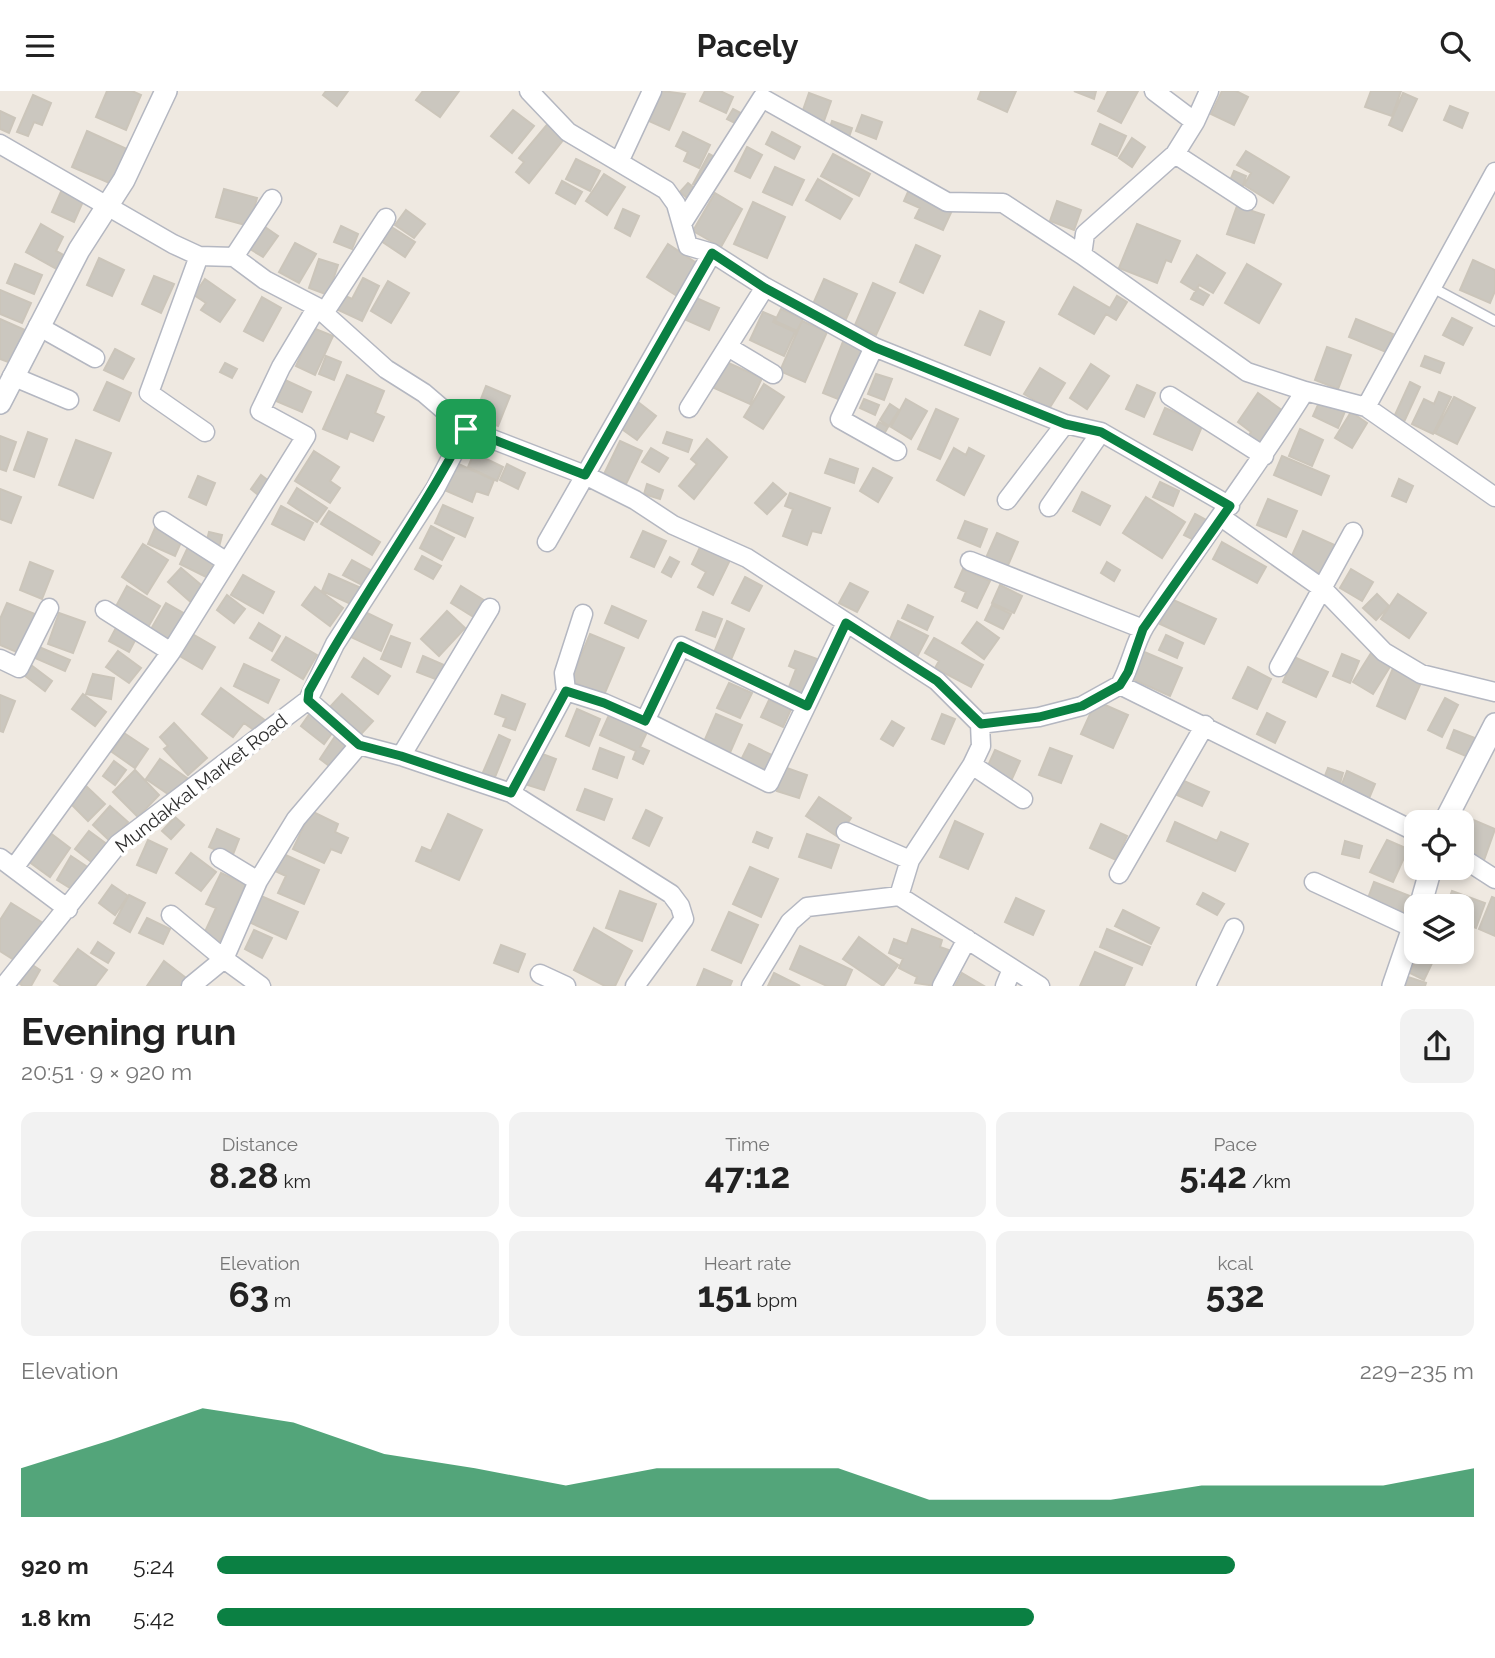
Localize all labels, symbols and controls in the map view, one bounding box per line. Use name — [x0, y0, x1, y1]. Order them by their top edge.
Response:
icon: menu — [21, 27, 59, 65]
text: Pacely — [696, 27, 799, 64]
icon: search — [1436, 27, 1474, 65]
pin — [436, 399, 496, 459]
icon: arrive — [447, 410, 485, 448]
street label: Mundakkal Market Road — [111, 709, 291, 857]
map controls — [1404, 810, 1474, 964]
button: locate — [1404, 810, 1474, 880]
button: layers — [1404, 894, 1474, 964]
text: Evening run — [21, 1009, 236, 1054]
button: share — [1400, 1009, 1474, 1083]
text: 20:51 · 9 × 920 m — [21, 1058, 192, 1085]
text: Distance — [222, 1133, 298, 1155]
text: Time — [725, 1133, 770, 1155]
text: Pace — [1213, 1133, 1257, 1155]
text: 8.28 — [209, 1155, 279, 1196]
text: 47:12 — [705, 1155, 790, 1196]
text: 5:42 — [1179, 1155, 1247, 1196]
text: km — [279, 1170, 311, 1192]
text: /km — [1247, 1170, 1291, 1192]
text: Elevation — [219, 1252, 300, 1274]
text: Heart rate — [704, 1252, 791, 1274]
text: kcal — [1217, 1252, 1253, 1274]
text: 63 — [228, 1274, 269, 1315]
text: 151 — [698, 1274, 752, 1315]
text: 532 — [1206, 1274, 1264, 1315]
text: m — [269, 1289, 291, 1311]
text: bpm — [752, 1289, 797, 1311]
text: Elevation — [21, 1357, 119, 1384]
text: 229–235 m — [1360, 1357, 1474, 1384]
text: 920 m — [21, 1552, 89, 1579]
text: 5:24 — [133, 1552, 174, 1579]
text: 1.8 km — [21, 1604, 91, 1631]
text: 5:42 — [133, 1604, 174, 1631]

